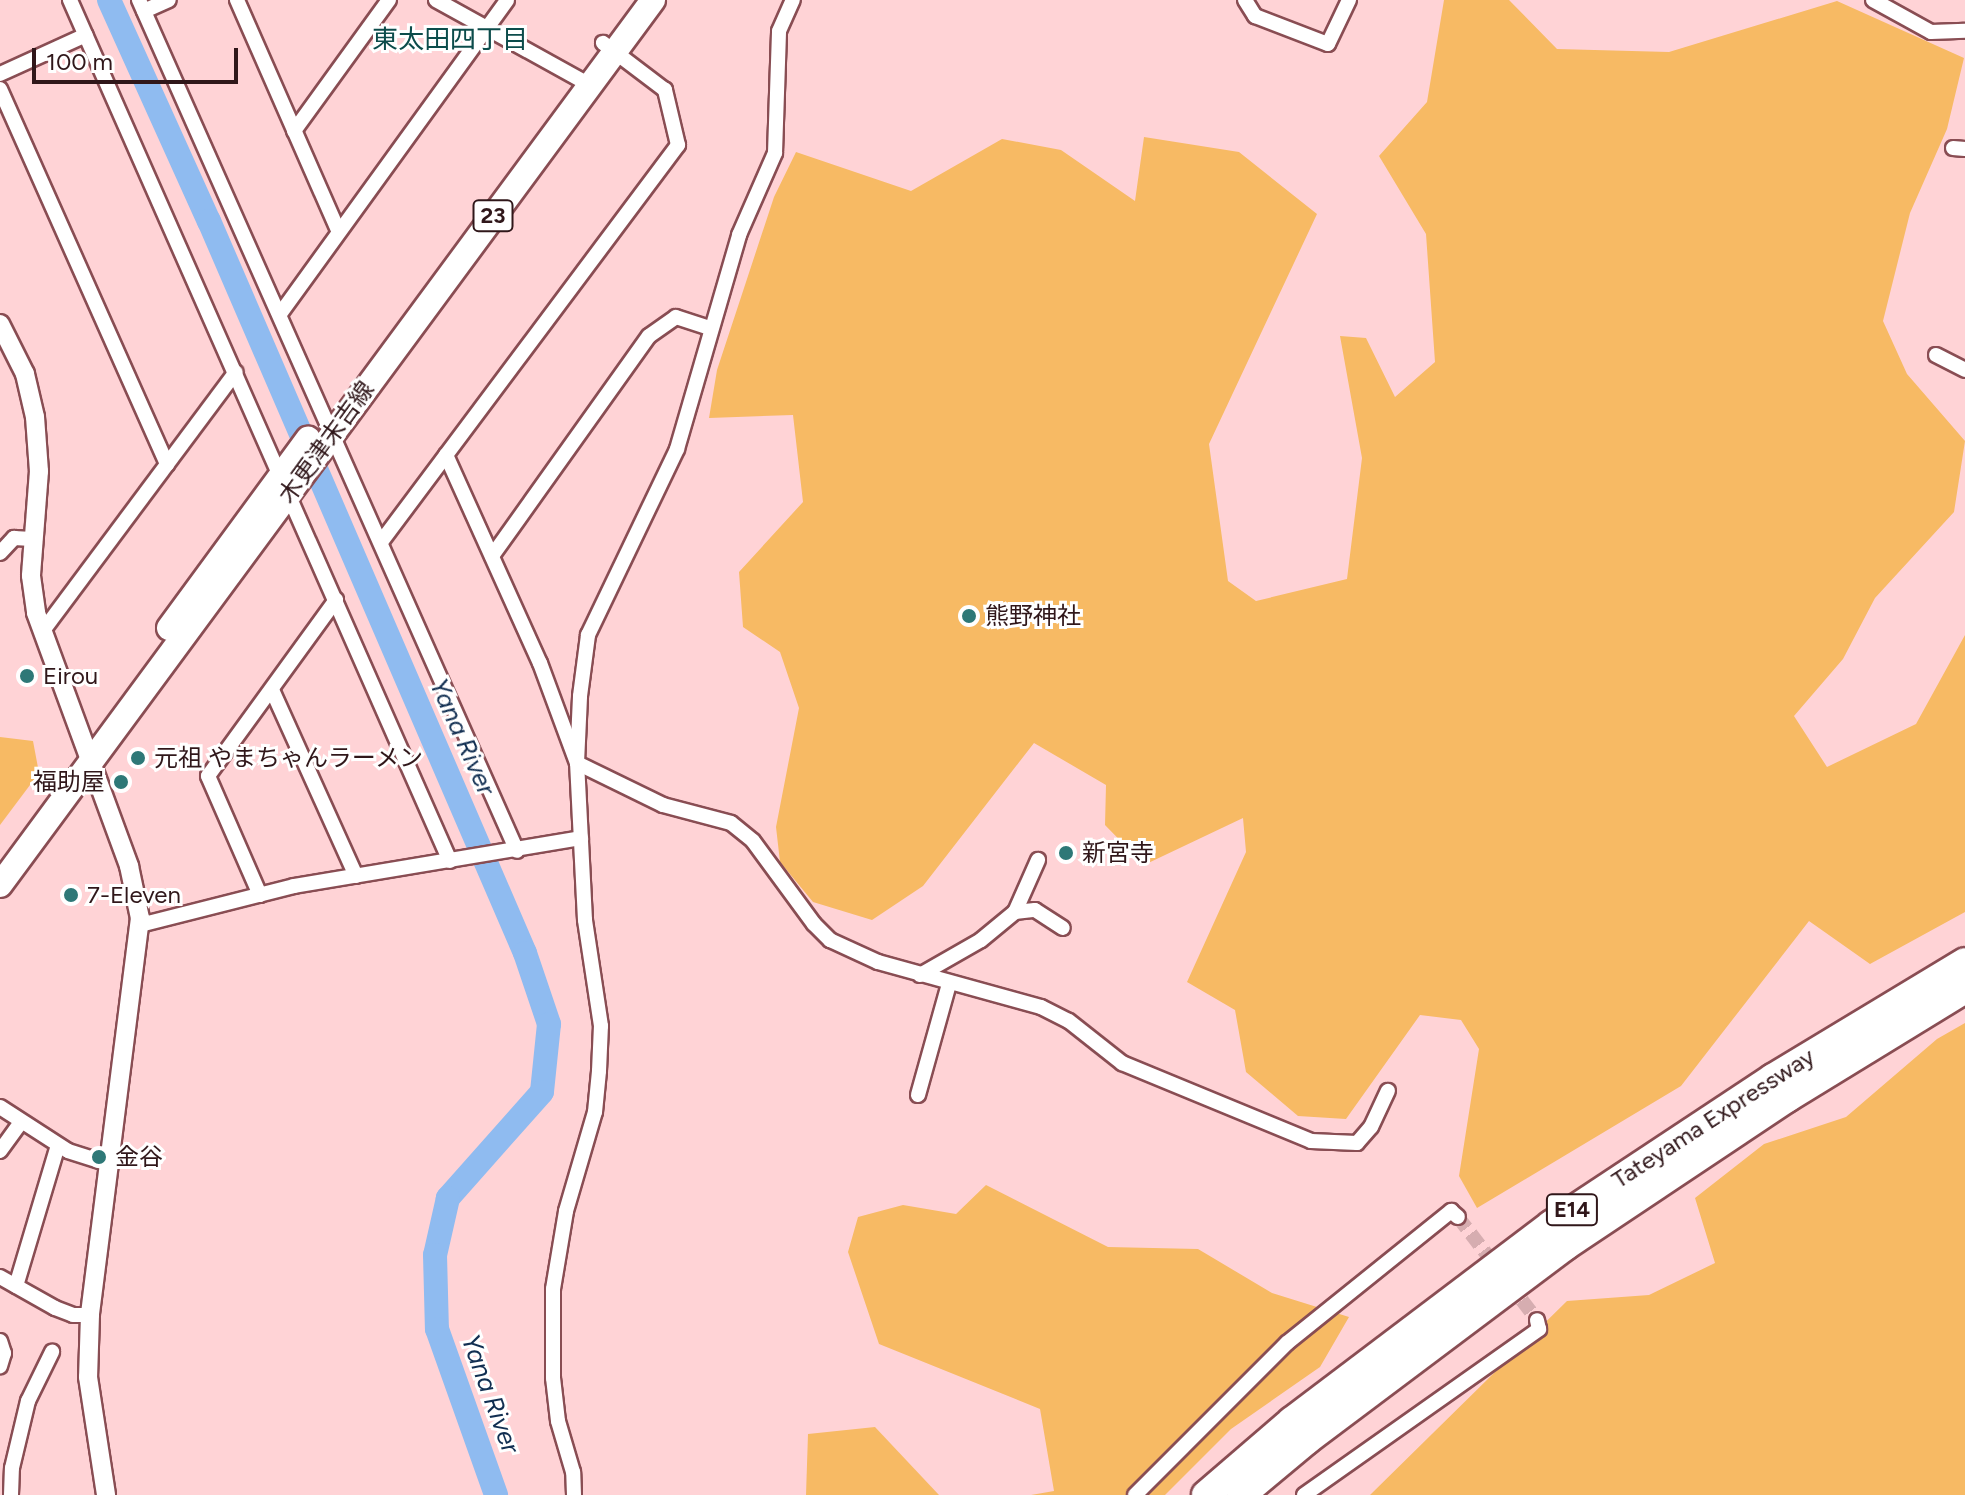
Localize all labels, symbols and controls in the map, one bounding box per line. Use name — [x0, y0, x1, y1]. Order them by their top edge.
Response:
district label: 東太田四丁目 — [372, 24, 528, 56]
scale bar — [36, 32, 242, 82]
text: 100 m — [46, 47, 113, 76]
road number: 23 — [471, 198, 515, 234]
street label: 木更津末吉線 — [272, 375, 380, 509]
place label: 熊野神社 — [985, 602, 1081, 630]
marker: 熊野神社 — [960, 607, 978, 625]
place label: Eirou — [43, 662, 98, 690]
marker: Eirou — [18, 667, 36, 685]
water label: Yana River — [422, 674, 502, 800]
place label: 元祖 やまちゃんラーメン — [154, 744, 424, 772]
marker: 元祖 やまちゃんラーメン — [129, 749, 147, 767]
place label: 福助屋 — [33, 768, 105, 796]
marker: 福助屋 — [112, 773, 130, 791]
place label: 新宮寺 — [1082, 839, 1154, 867]
marker: 新宮寺 — [1057, 844, 1075, 862]
place label: 7-Eleven — [87, 881, 181, 909]
marker: 7-Eleven — [62, 886, 80, 904]
street label: Tateyama Expressway — [1606, 1042, 1820, 1194]
place label: 金谷 — [115, 1143, 163, 1171]
marker: 金谷 — [90, 1148, 108, 1166]
road number: E14 — [1544, 1192, 1600, 1228]
water label: Yana River — [454, 1330, 526, 1458]

